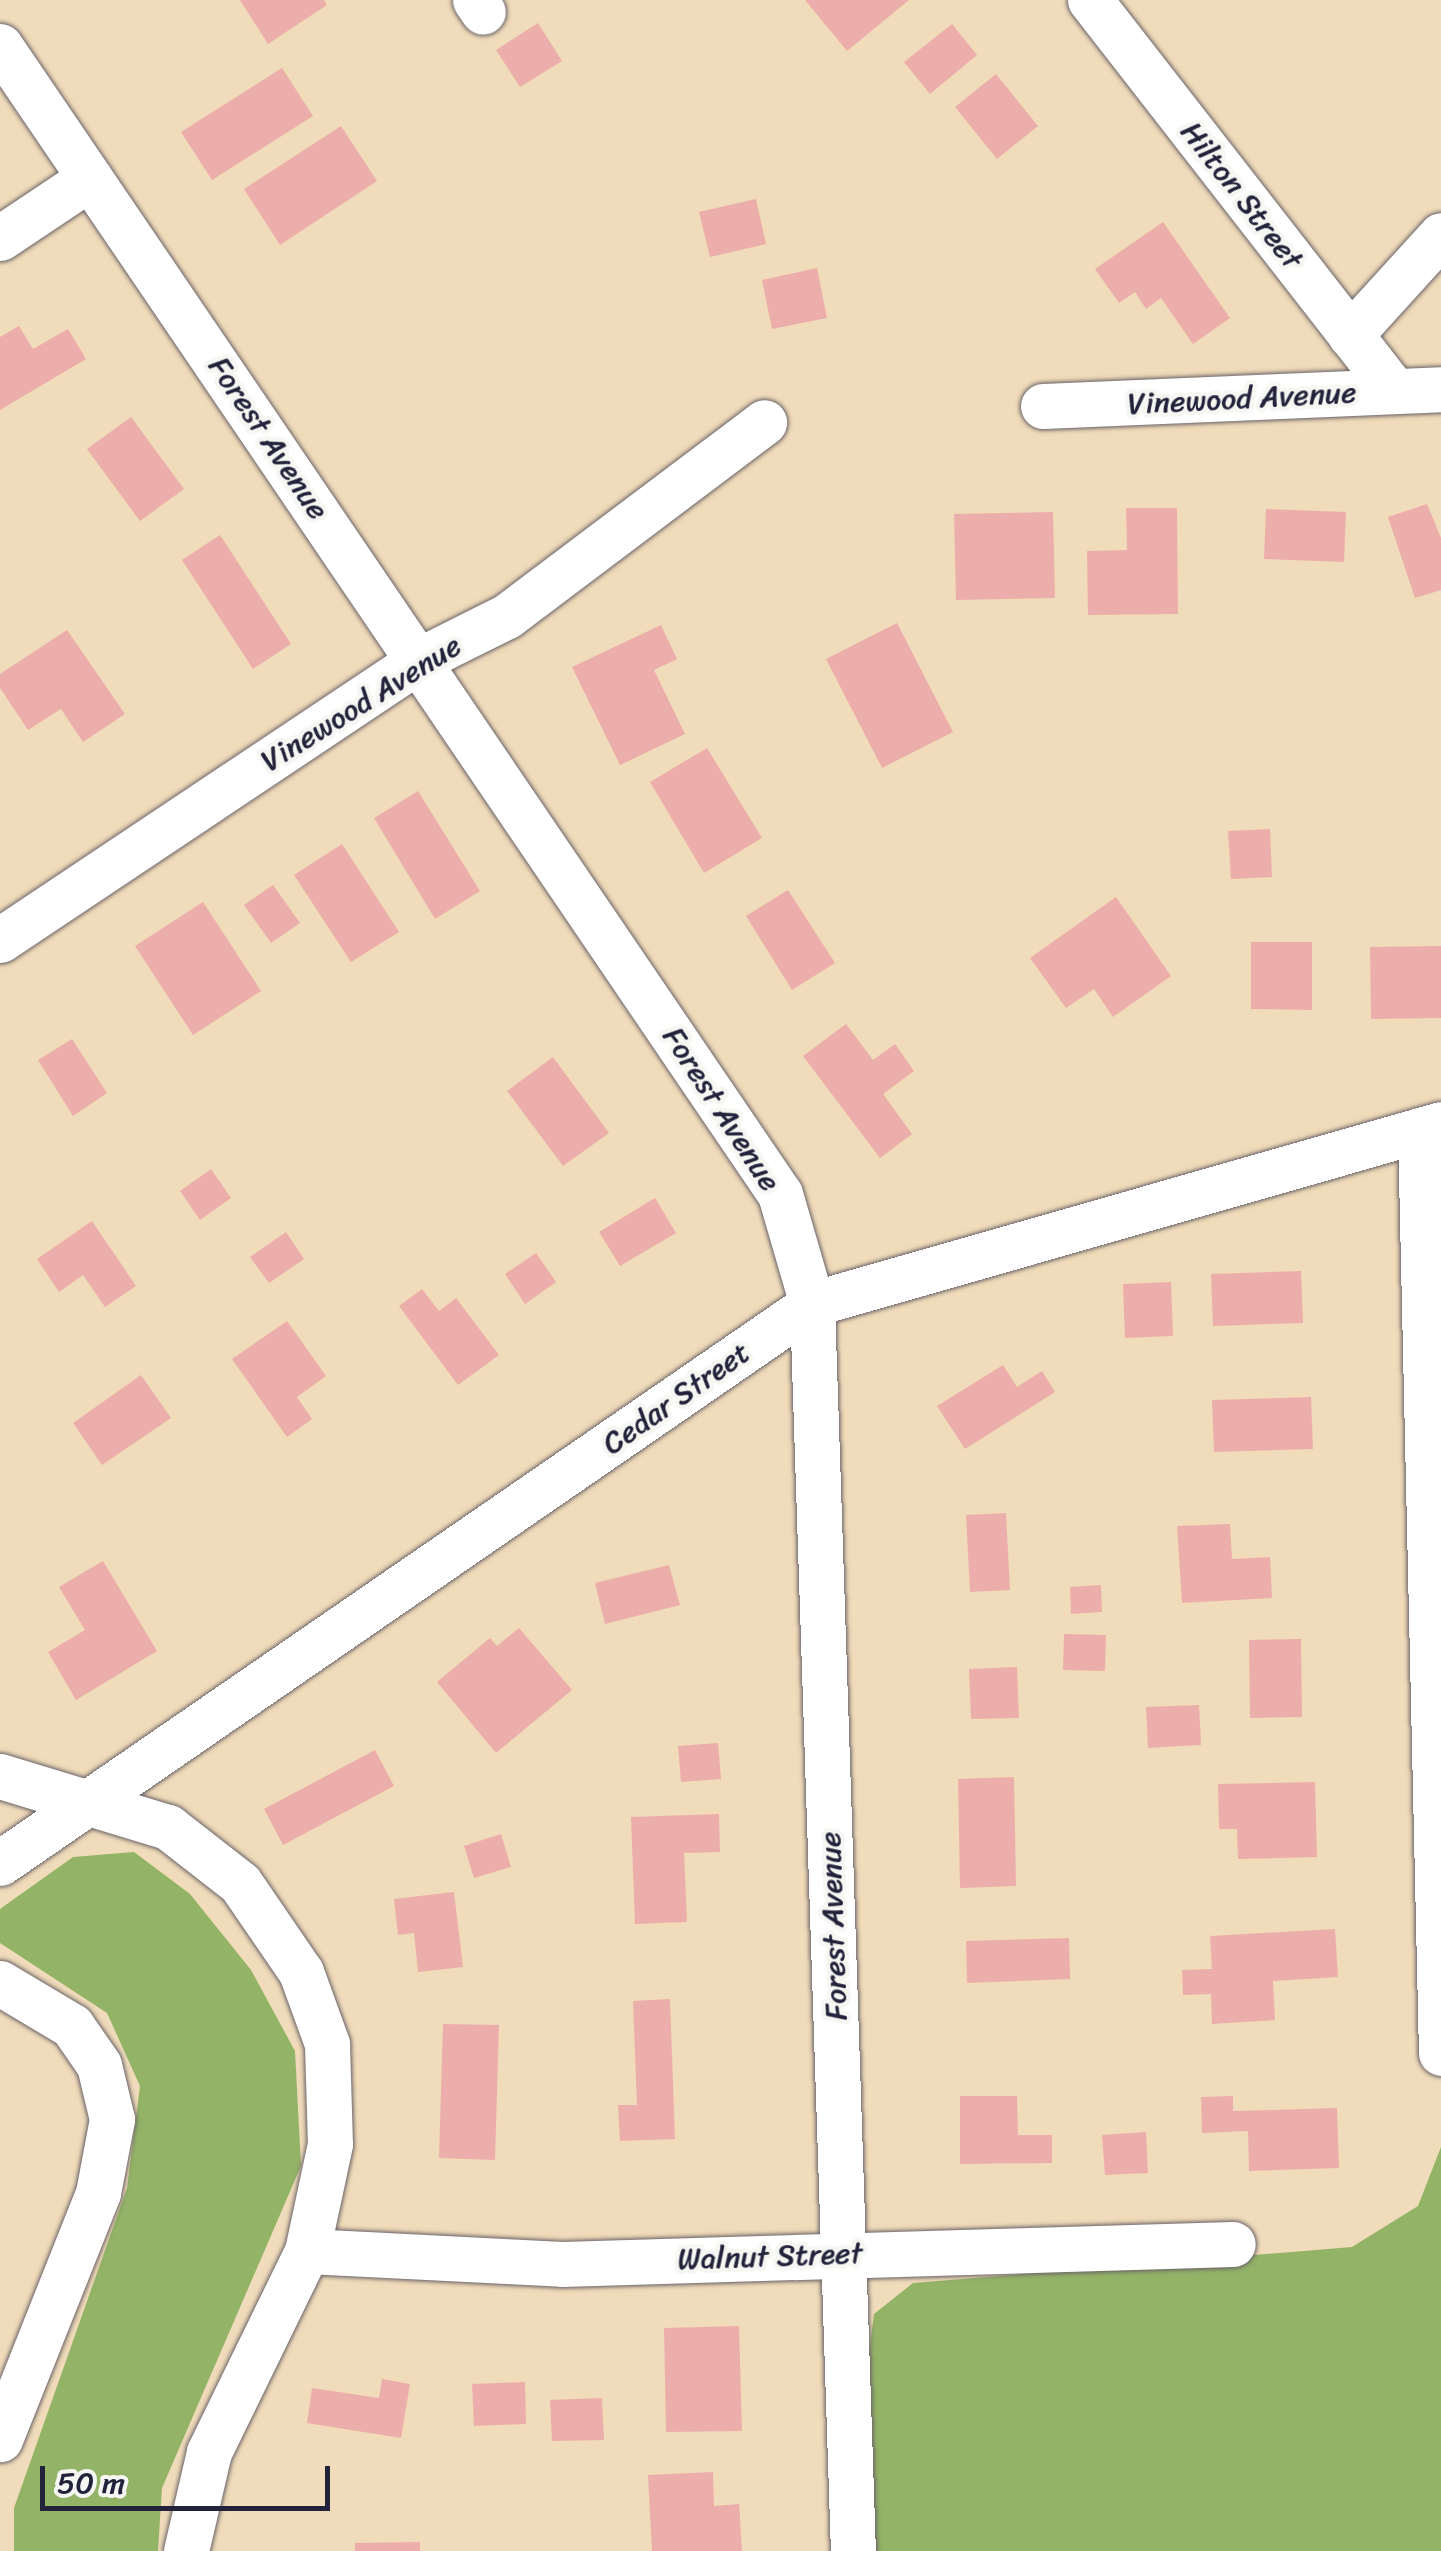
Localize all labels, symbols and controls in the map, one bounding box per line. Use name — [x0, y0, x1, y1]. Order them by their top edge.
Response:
street label: Hilton Street — [1173, 114, 1311, 276]
street label: Forest Avenue — [201, 350, 337, 526]
street label: Vinewood Avenue — [1127, 374, 1357, 422]
street label: Vinewood Avenue — [255, 627, 467, 779]
street label: Forest Avenue — [656, 1020, 788, 1198]
street label: Cedar Street — [595, 1334, 757, 1462]
street label: Forest Avenue — [812, 1831, 854, 2021]
street label: Walnut Street — [676, 2235, 864, 2277]
scale bar — [45, 2446, 335, 2508]
text: 50 m — [57, 2456, 125, 2510]

